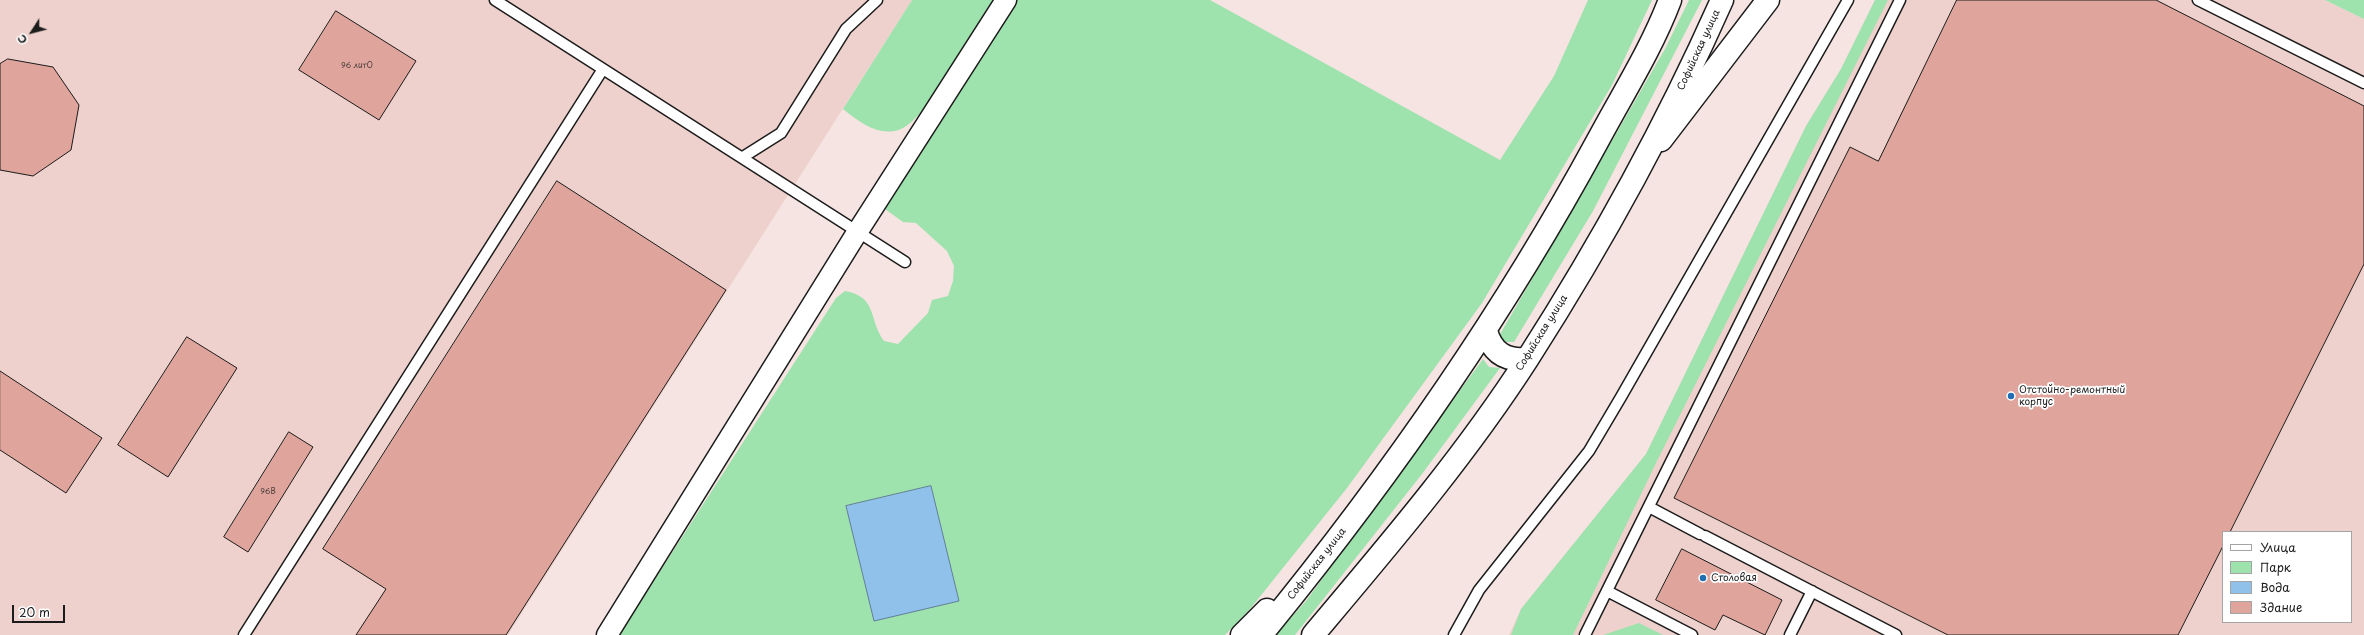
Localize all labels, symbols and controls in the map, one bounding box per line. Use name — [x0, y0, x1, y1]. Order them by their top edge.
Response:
street label: Софийская улица — [1675, 8, 1723, 92]
north arrow — [12, 12, 52, 52]
text: С — [13, 31, 31, 48]
house number: 96 литО — [341, 61, 373, 71]
street label: Софийская улица — [1514, 293, 1570, 373]
place label: Отстойно-ремонтный корпус — [2019, 384, 2125, 408]
marker: Отстойно-ремонтный корпус — [2006, 391, 2016, 401]
house number: 96В — [260, 487, 276, 497]
street label: Софийская улица — [1285, 526, 1349, 602]
legend — [2222, 531, 2352, 623]
text: Улица — [2260, 538, 2296, 556]
text: Парк — [2260, 558, 2291, 576]
place label: Столовая — [1711, 572, 1757, 584]
marker: Столовая — [1698, 573, 1708, 583]
text: Вода — [2260, 578, 2290, 596]
scale bar — [14, 597, 67, 623]
text: Здание — [2260, 598, 2302, 616]
text: 20 m — [19, 603, 50, 621]

